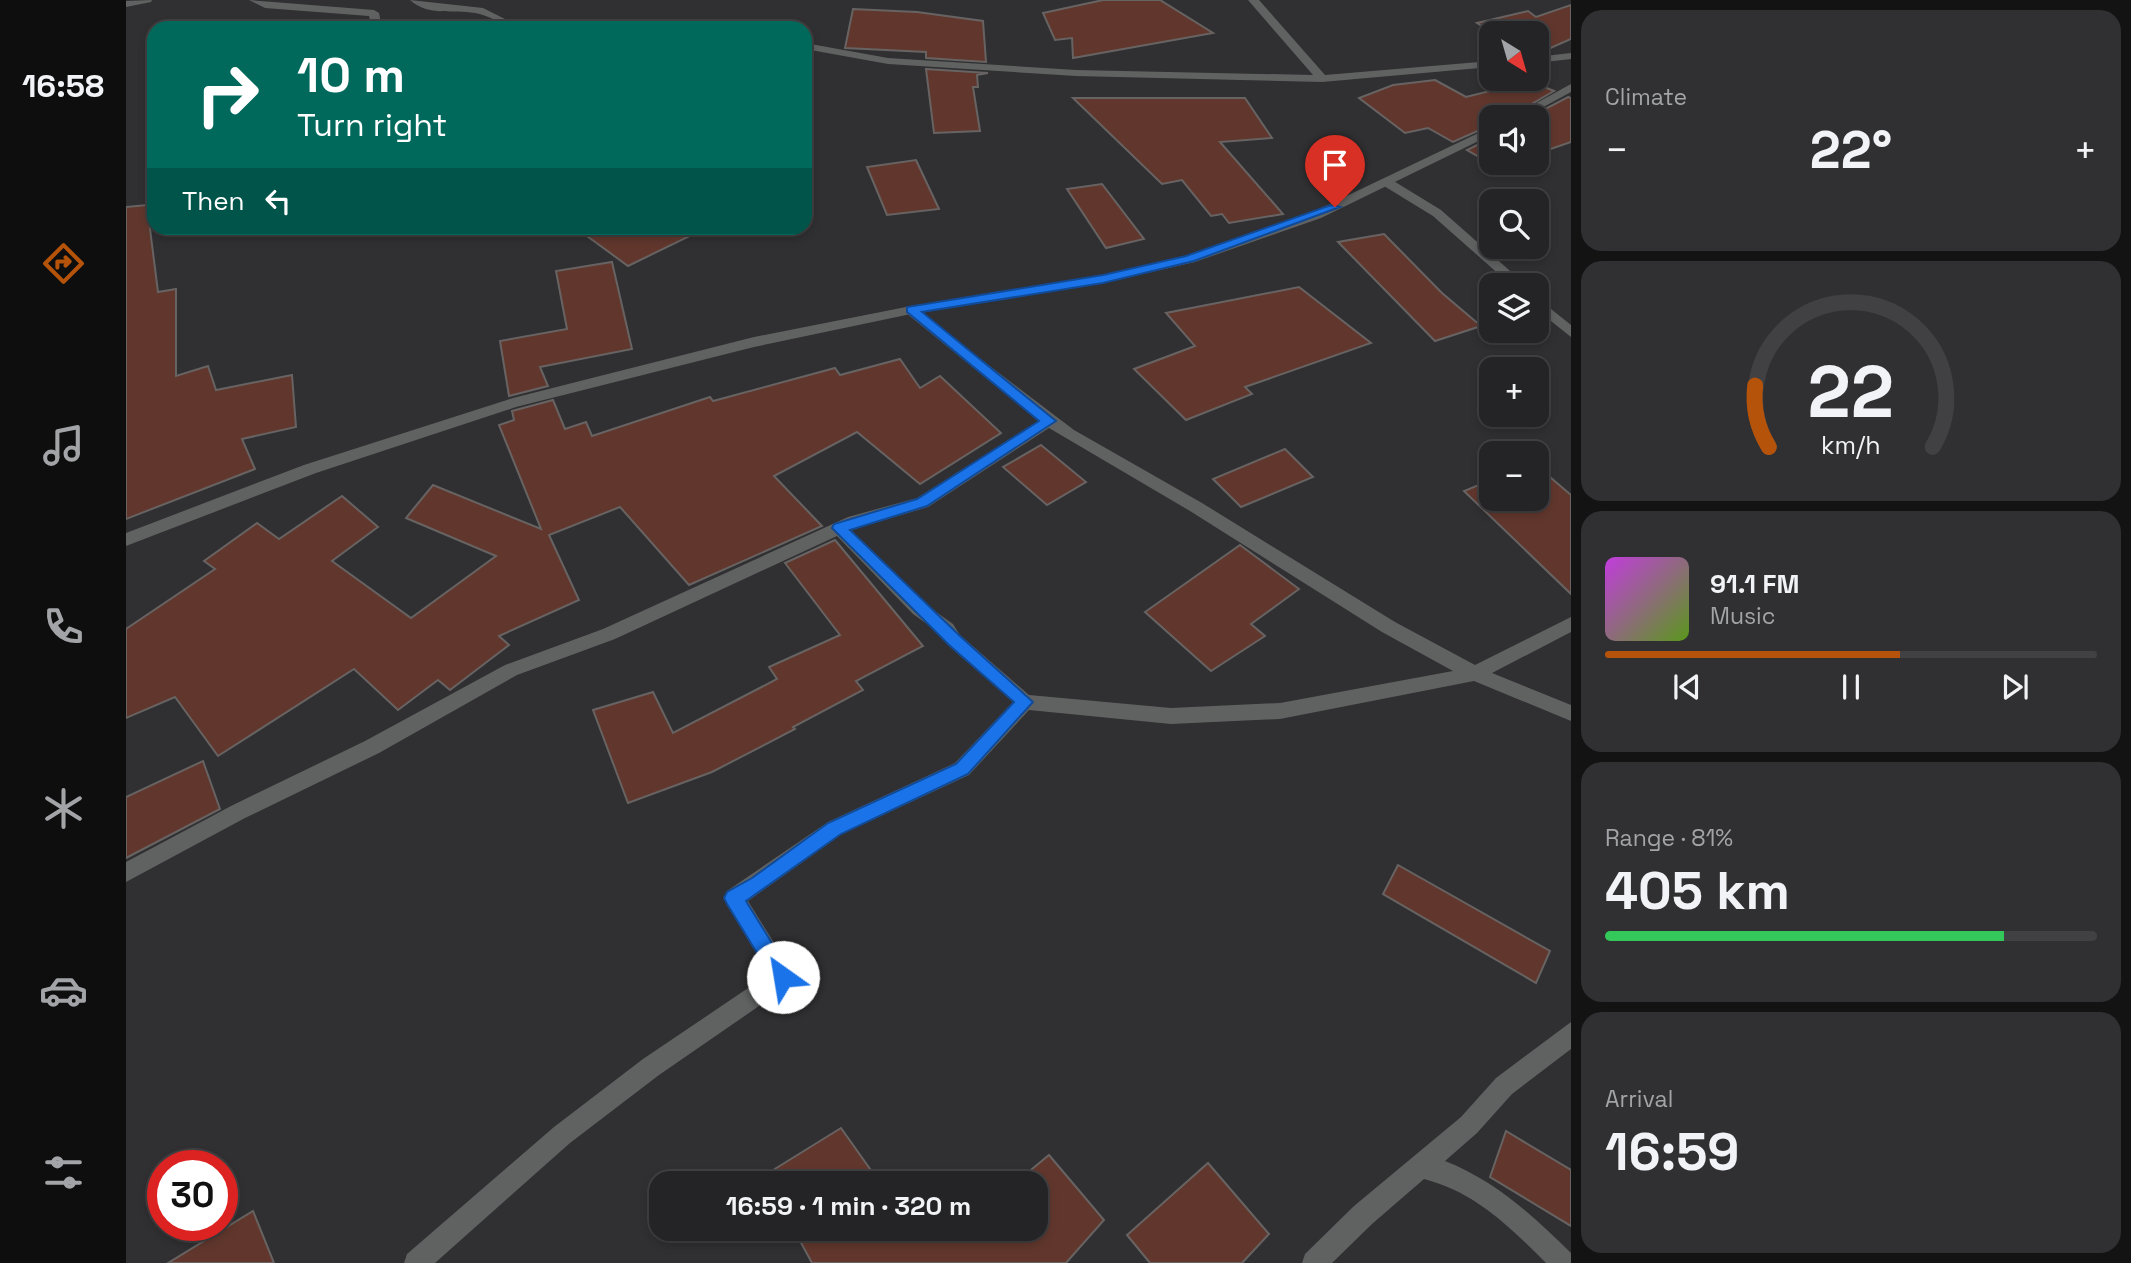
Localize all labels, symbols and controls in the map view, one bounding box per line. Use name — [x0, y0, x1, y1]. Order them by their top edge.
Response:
north arrow — [1479, 21, 1549, 91]
map controls — [1479, 21, 1549, 511]
text: 10 m — [297, 44, 405, 106]
icon: right — [182, 49, 273, 140]
text: 16:58 — [22, 66, 104, 106]
text: Climate — [1605, 82, 1687, 112]
text: Turn right — [297, 105, 447, 145]
button: sound — [1479, 105, 1549, 175]
text: 22° — [1810, 117, 1892, 183]
text: − — [1605, 126, 1629, 174]
text: + — [2073, 126, 2097, 174]
pin — [1305, 135, 1365, 207]
icon: arrive — [1316, 146, 1354, 184]
icon: left — [259, 182, 297, 220]
text: Then — [182, 184, 245, 218]
button: search — [1479, 189, 1549, 259]
icon: directions — [39, 239, 88, 288]
button: layers — [1479, 273, 1549, 343]
text: 22 — [1808, 345, 1894, 438]
button: + — [1479, 357, 1549, 427]
icon: music — [39, 421, 88, 470]
text: km/h — [1821, 429, 1881, 461]
button: − — [1479, 441, 1549, 511]
text: 91.1 FM — [1710, 567, 1799, 601]
text: Music — [1710, 601, 1775, 631]
icon: phone — [39, 602, 88, 651]
icon: previous — [1668, 668, 1706, 706]
icon: pause — [1832, 668, 1870, 706]
icon: next — [1996, 668, 2034, 706]
icon: climate — [39, 784, 88, 833]
text: Range · 81% — [1605, 823, 1733, 853]
text: 405 km — [1605, 858, 1790, 924]
position arrow — [746, 940, 820, 1014]
icon: car — [39, 966, 88, 1015]
text: Arrival — [1605, 1084, 1673, 1114]
text: 16:59 — [1605, 1119, 1739, 1185]
icon: filters — [39, 1148, 88, 1197]
speed limit sign: 30 — [147, 1150, 238, 1241]
text: 16:59 · 1 min · 320 m — [726, 1189, 971, 1223]

